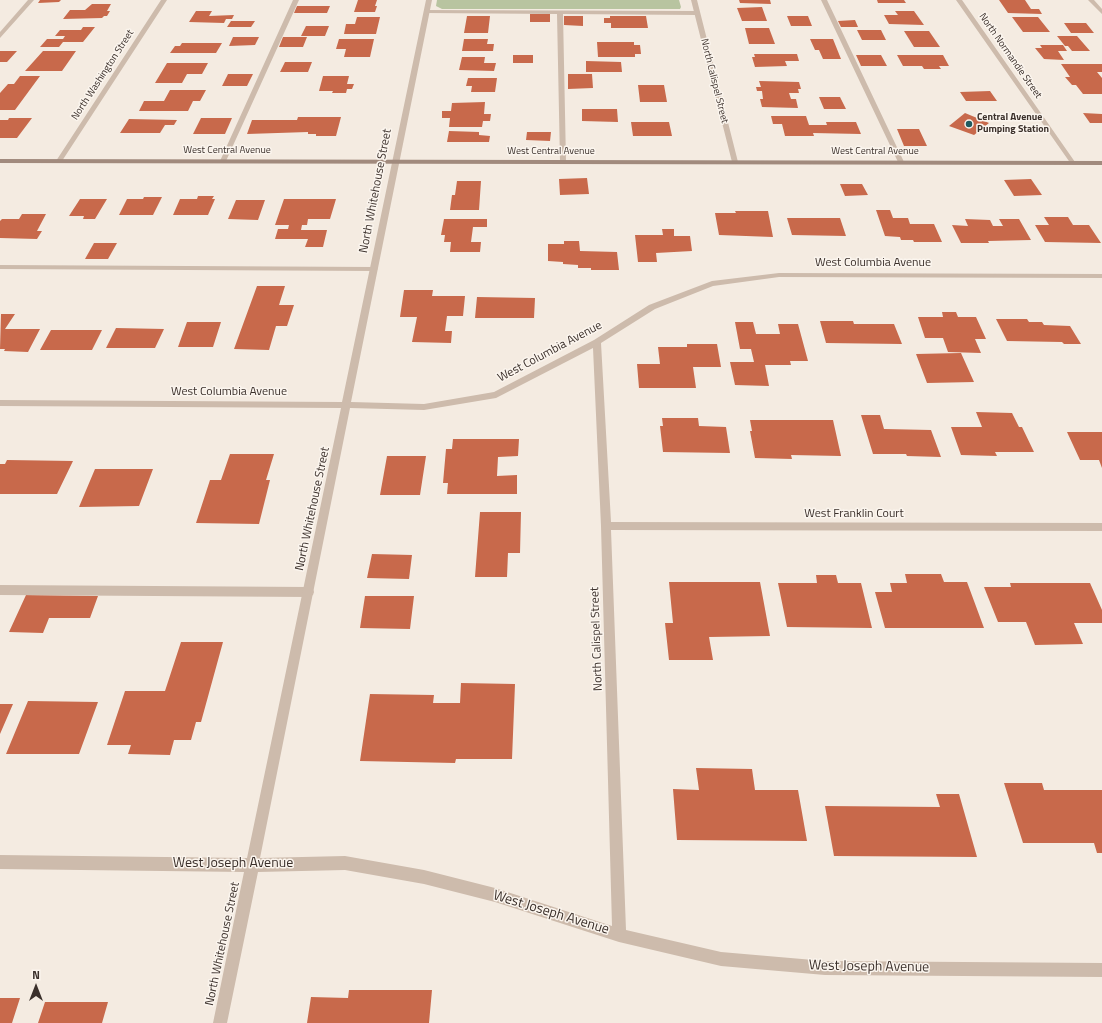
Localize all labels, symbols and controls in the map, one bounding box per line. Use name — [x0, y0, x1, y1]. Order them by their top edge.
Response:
street label: North Normandie Street — [976, 11, 1044, 101]
street label: North Washington Street — [69, 28, 137, 122]
street label: North Calispel Street — [698, 37, 730, 125]
place label: Central Avenue Pumping Station — [977, 112, 1049, 136]
marker: Central Avenue Pumping Station — [964, 119, 974, 129]
street label: North Whitehouse Street — [357, 128, 395, 254]
street label: West Central Avenue — [183, 145, 271, 157]
street label: West Central Avenue — [507, 146, 595, 158]
street label: West Central Avenue — [831, 146, 919, 158]
street label: West Columbia Avenue — [815, 256, 931, 270]
street label: West Columbia Avenue — [495, 318, 605, 386]
street label: West Columbia Avenue — [171, 385, 287, 399]
street label: North Whitehouse Street — [293, 446, 333, 572]
street label: West Franklin Court — [804, 507, 904, 521]
street label: North Calispel Street — [588, 587, 606, 691]
street label: West Joseph Avenue — [173, 856, 293, 872]
street label: North Whitehouse Street — [203, 881, 243, 1007]
street label: West Joseph Avenue — [491, 887, 611, 939]
street label: West Joseph Avenue — [809, 958, 929, 976]
north arrow — [16, 967, 56, 1007]
text: N — [32, 967, 40, 983]

